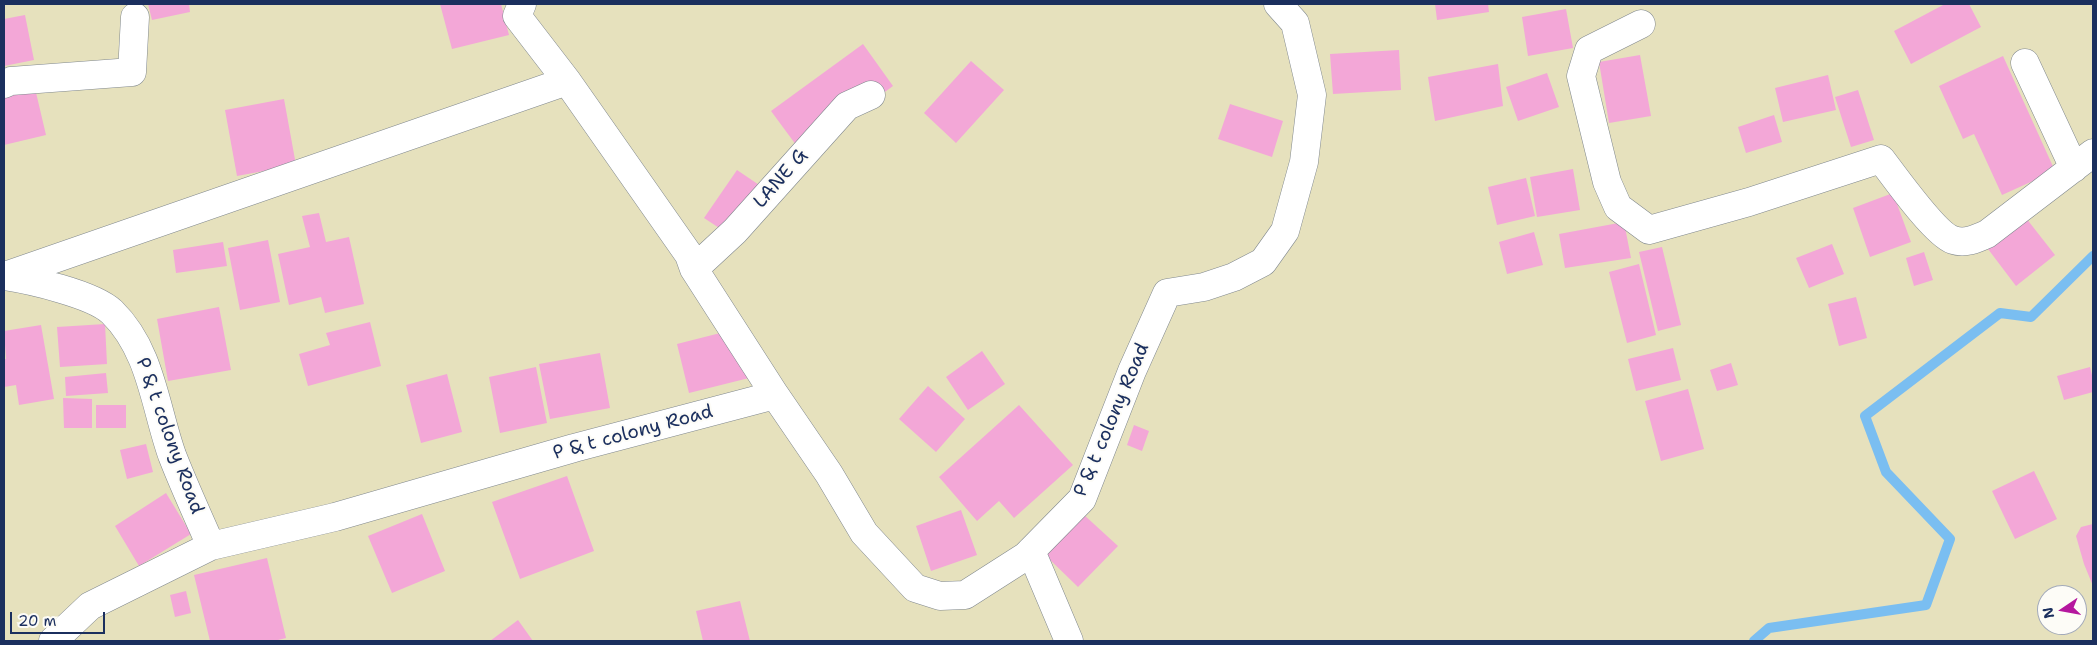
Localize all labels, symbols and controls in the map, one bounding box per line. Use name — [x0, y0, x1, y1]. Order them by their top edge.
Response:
street label: LANE G — [749, 145, 813, 213]
street label: P & t colony Road — [1069, 340, 1155, 500]
street label: P & t colony Road — [130, 355, 208, 517]
street label: P & t colony Road — [550, 401, 716, 465]
north arrow — [2037, 585, 2087, 635]
scale bar — [12, 602, 108, 634]
text: N — [2038, 606, 2058, 620]
text: 20 m — [18, 611, 57, 631]

